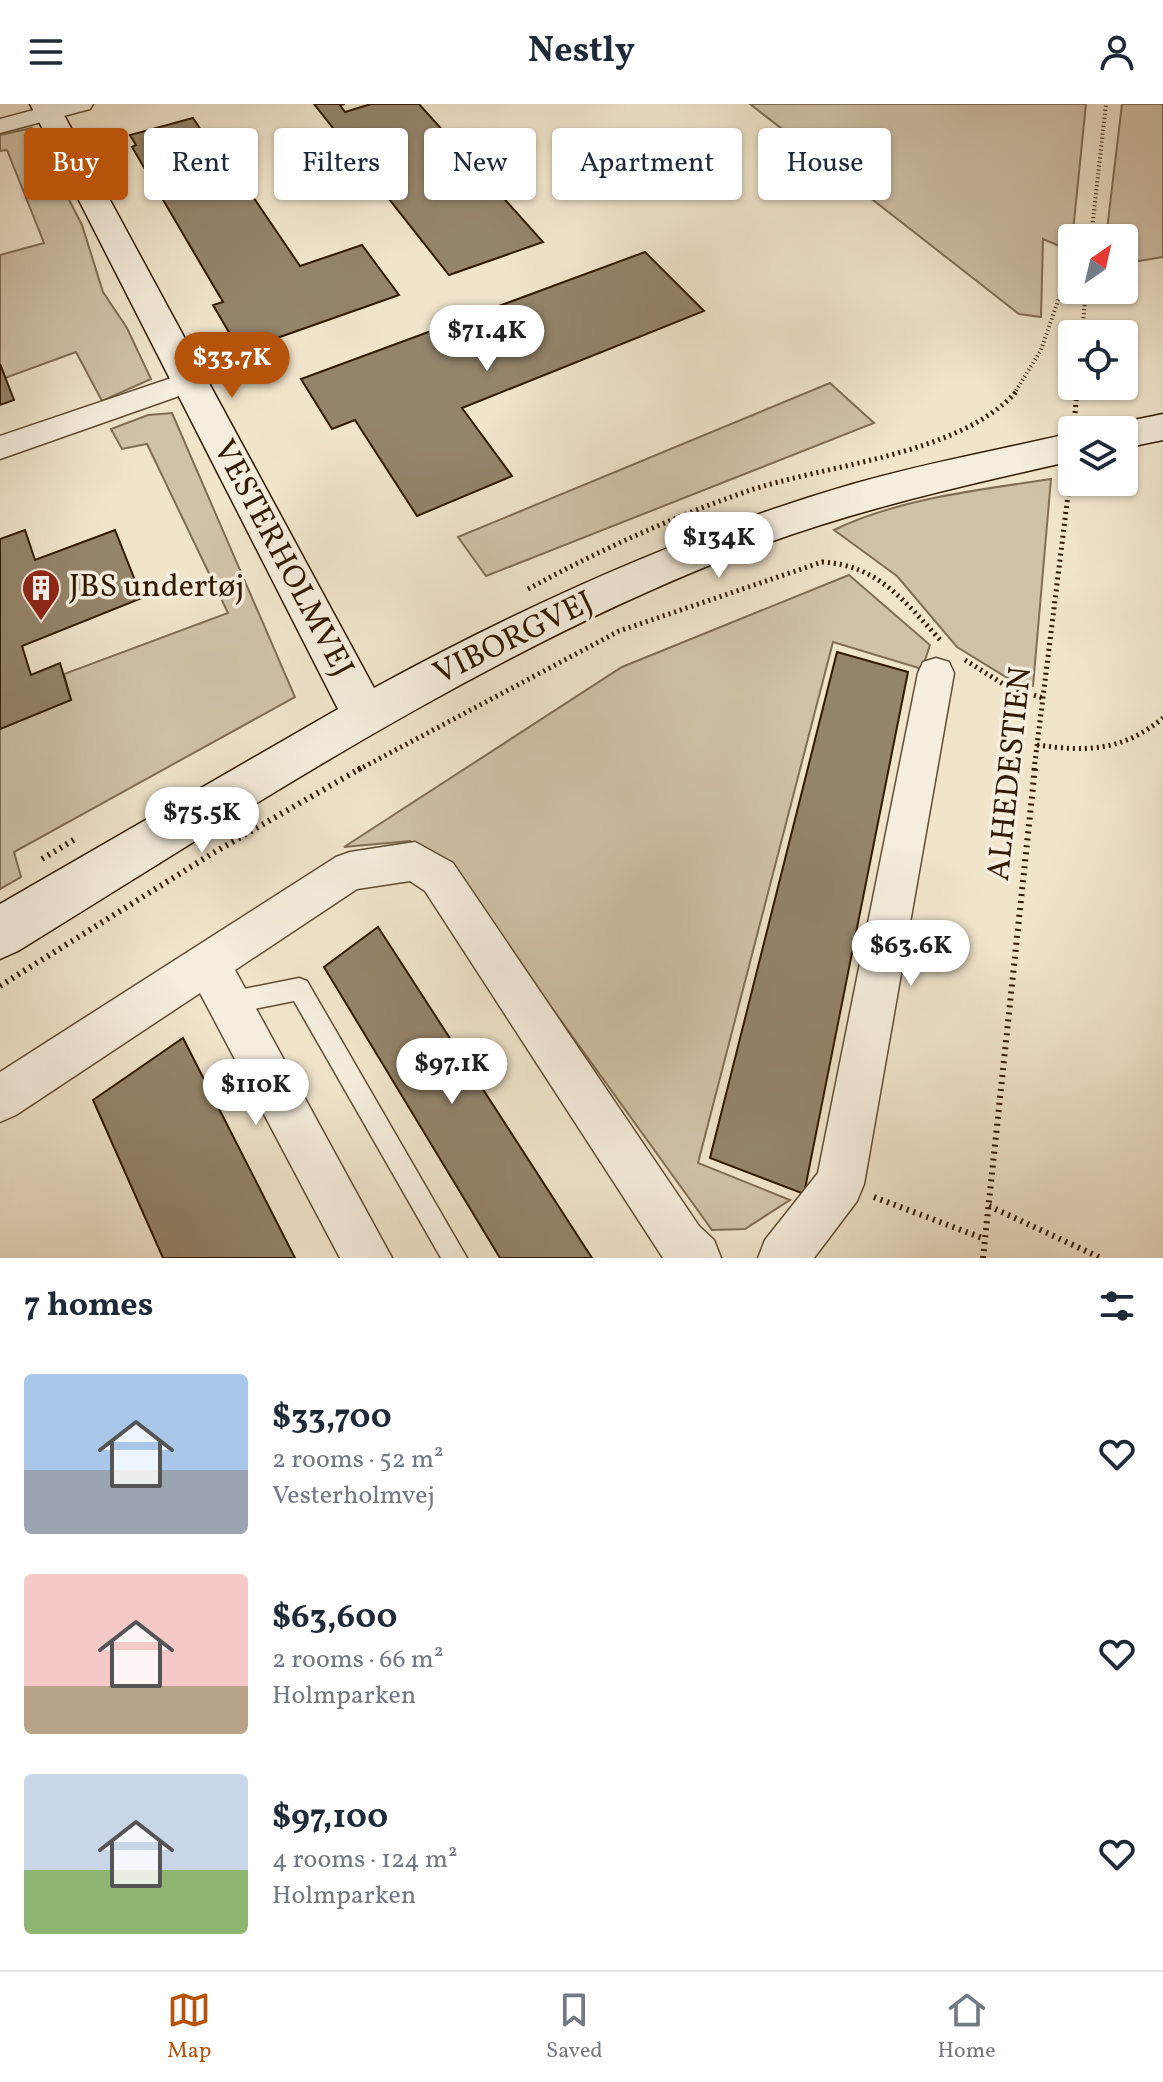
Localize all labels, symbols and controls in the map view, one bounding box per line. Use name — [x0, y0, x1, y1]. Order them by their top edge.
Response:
text: Nestly — [528, 27, 635, 77]
icon: menu — [24, 30, 68, 74]
icon: person — [1095, 30, 1139, 74]
chip: Buy — [24, 128, 128, 200]
chip: Rent — [144, 128, 258, 200]
chip: Filters — [274, 128, 408, 200]
chip: New — [424, 128, 536, 200]
chip: Apartment — [552, 128, 742, 200]
chip: House — [758, 128, 891, 200]
north arrow — [1058, 224, 1138, 304]
map controls — [1058, 224, 1138, 496]
pin: $71.4K — [422, 305, 552, 373]
text: $71.4K — [447, 313, 527, 349]
button: locate — [1058, 320, 1138, 400]
pin: $33.7K — [167, 332, 297, 400]
text: $33.7K — [193, 340, 271, 376]
button: layers — [1058, 416, 1138, 496]
street label: VESTERHOLMVEJ — [201, 433, 363, 685]
pin: $134K — [663, 512, 775, 580]
text: $134K — [683, 520, 755, 556]
place label: JBS undertøj — [69, 566, 244, 610]
building icon: JBS undertøj — [20, 567, 62, 622]
street label: VIBORGVEJ — [427, 581, 601, 697]
street label: ALHEDESTIEN — [978, 665, 1044, 883]
pin: $75.5K — [137, 787, 267, 855]
text: $75.5K — [163, 795, 241, 831]
pin: $63.6K — [846, 920, 976, 988]
text: $63.6K — [870, 928, 952, 964]
pin: $97.1K — [387, 1038, 517, 1106]
text: $97.1K — [414, 1046, 490, 1082]
pin: $110K — [200, 1059, 312, 1127]
text: $110K — [221, 1067, 291, 1103]
text: 7 homes — [24, 1283, 153, 1330]
icon: filters — [1095, 1284, 1139, 1328]
text: $33,700 — [272, 1395, 392, 1442]
icon: home — [88, 1406, 184, 1502]
icon: heart — [1095, 1432, 1139, 1476]
text: 2 rooms · 52 m² — [272, 1442, 444, 1478]
text: Vesterholmvej — [272, 1478, 435, 1514]
text: $63,600 — [272, 1595, 397, 1642]
icon: home — [88, 1606, 184, 1702]
icon: heart — [1095, 1632, 1139, 1676]
text: 2 rooms · 66 m² — [272, 1642, 444, 1678]
text: Holmparken — [272, 1678, 416, 1714]
text: $97,100 — [272, 1795, 388, 1842]
icon: home — [88, 1806, 184, 1902]
icon: heart — [1095, 1832, 1139, 1876]
text: 4 rooms · 124 m² — [272, 1842, 458, 1878]
text: Holmparken — [272, 1878, 416, 1914]
tab: Map — [167, 1988, 211, 2067]
tab: Saved — [546, 1988, 603, 2067]
tab: Home — [937, 1988, 996, 2067]

